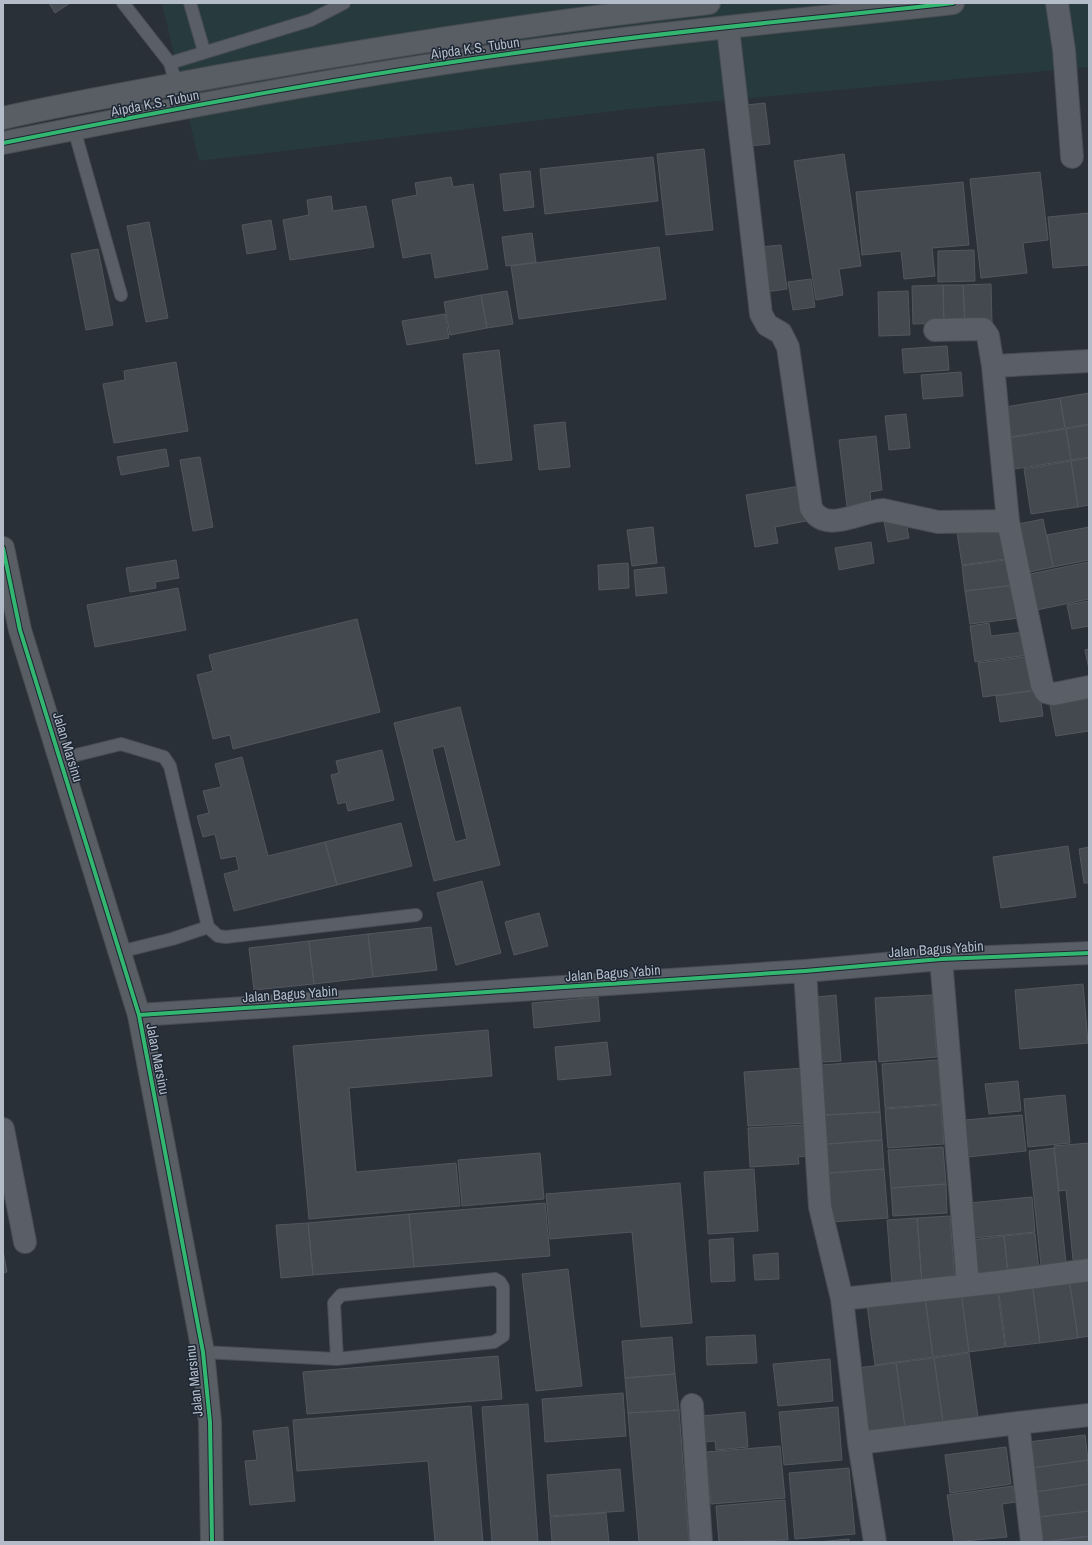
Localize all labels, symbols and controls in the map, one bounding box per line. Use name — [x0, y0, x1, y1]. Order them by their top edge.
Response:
street label: Aipda K.S. Tubun — [428, 33, 521, 63]
street label: Aipda K.S. Tubun — [108, 86, 201, 121]
street label: Jalan Marsinu — [49, 710, 87, 784]
street label: Jalan Bagus Yabin — [888, 937, 984, 961]
street label: Jalan Bagus Yabin — [565, 961, 661, 985]
street label: Jalan Bagus Yabin — [242, 982, 338, 1006]
street label: Jalan Marsinu — [142, 1022, 174, 1096]
street label: Jalan Marsinu — [181, 1344, 207, 1418]

